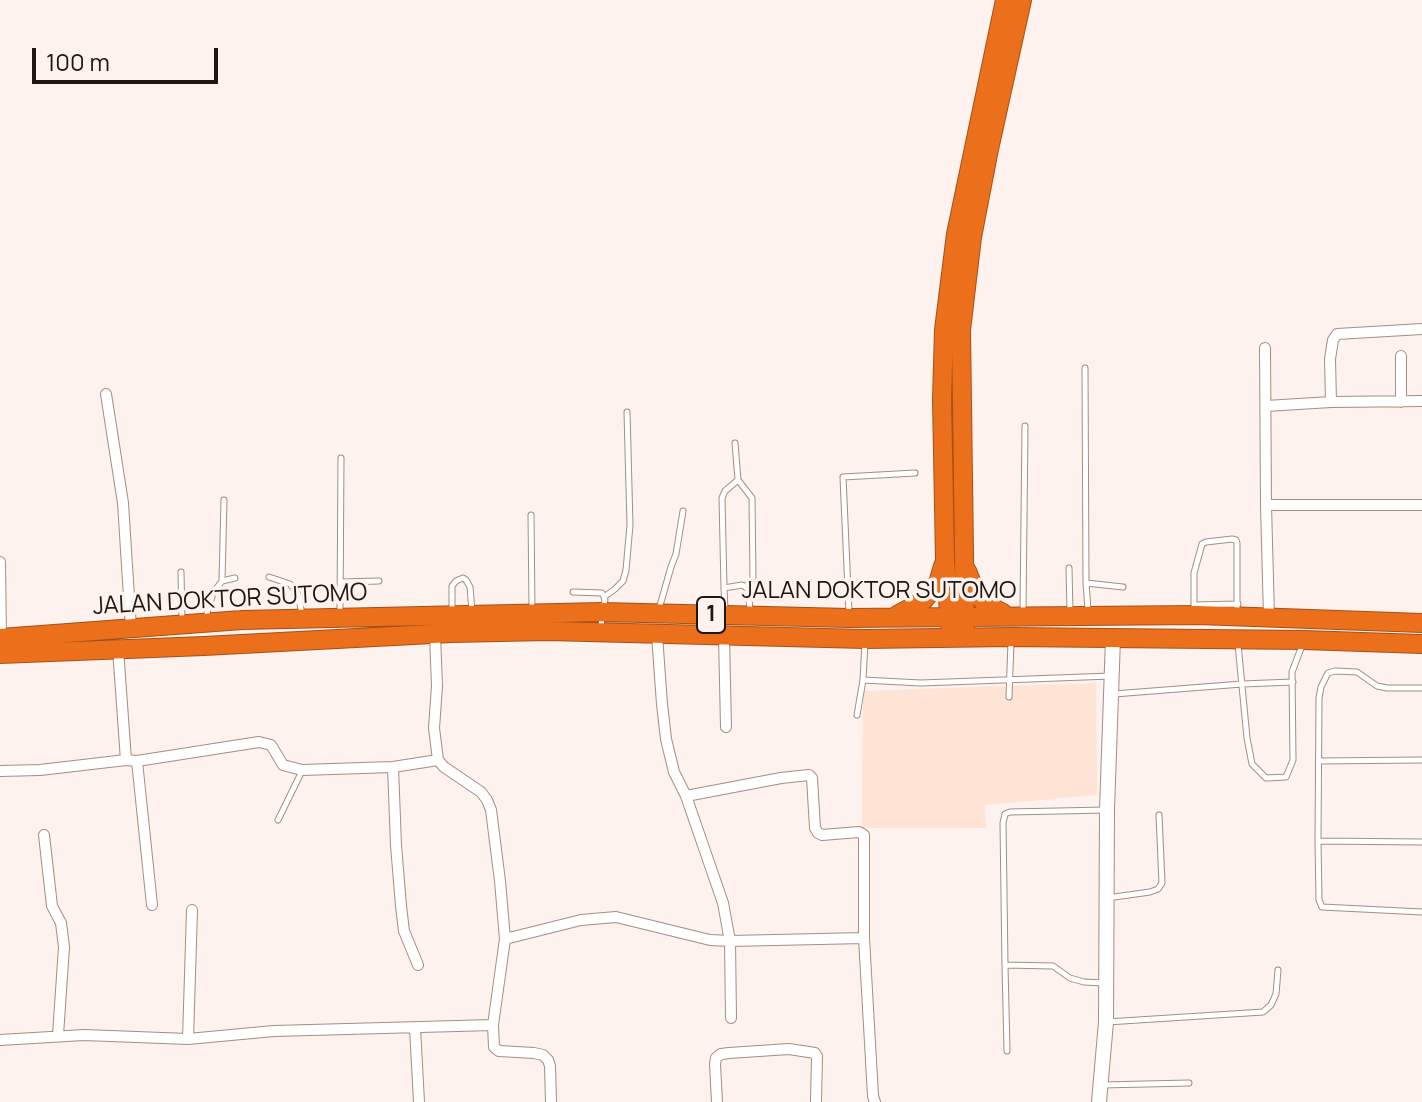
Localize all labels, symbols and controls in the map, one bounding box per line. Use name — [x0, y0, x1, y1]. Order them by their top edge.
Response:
scale bar — [36, 32, 222, 82]
text: 100 m — [46, 45, 110, 78]
street label: JALAN DOKTOR SUTOMO — [742, 577, 1016, 605]
street label: JALAN DOKTOR SUTOMO — [92, 578, 368, 622]
road number: 1 — [697, 597, 725, 633]

